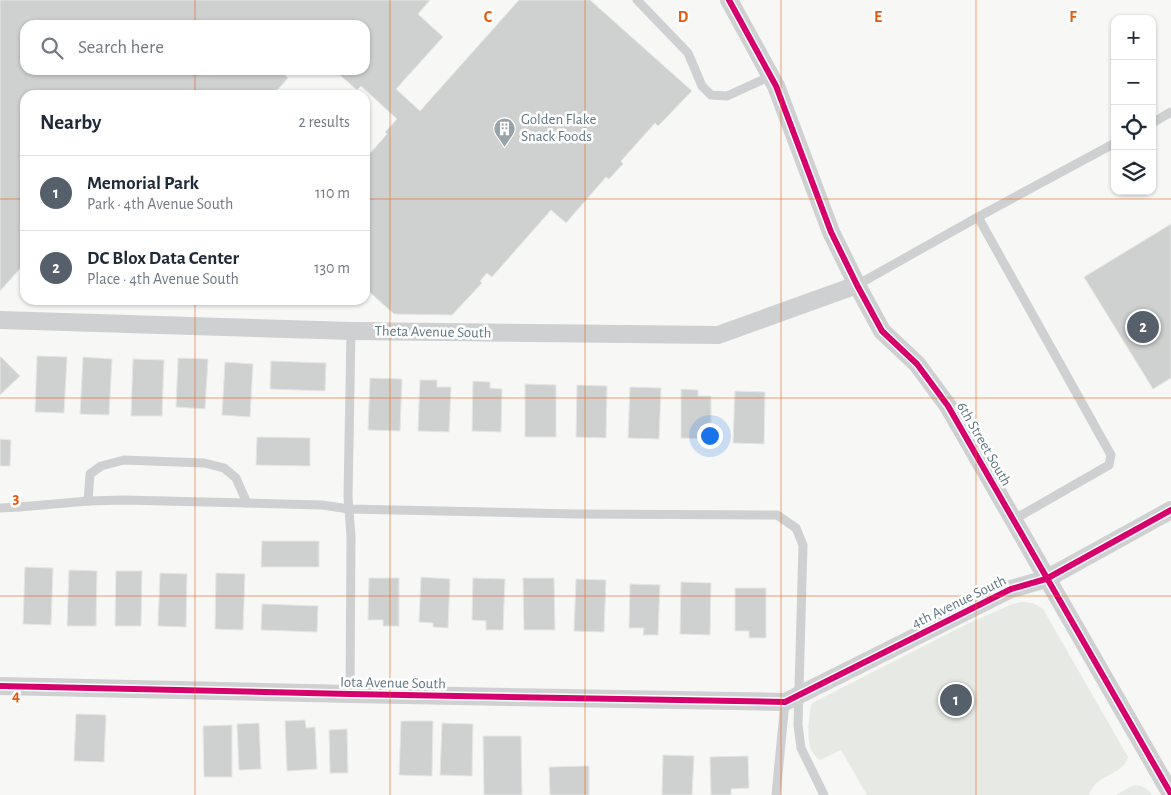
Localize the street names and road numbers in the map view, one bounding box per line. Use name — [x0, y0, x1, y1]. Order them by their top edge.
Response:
street label: Theta Avenue South — [375, 323, 491, 341]
street label: 6th Street South — [954, 399, 1014, 489]
street label: 4th Avenue South — [909, 573, 1009, 631]
street label: Iota Avenue South — [340, 675, 446, 691]

